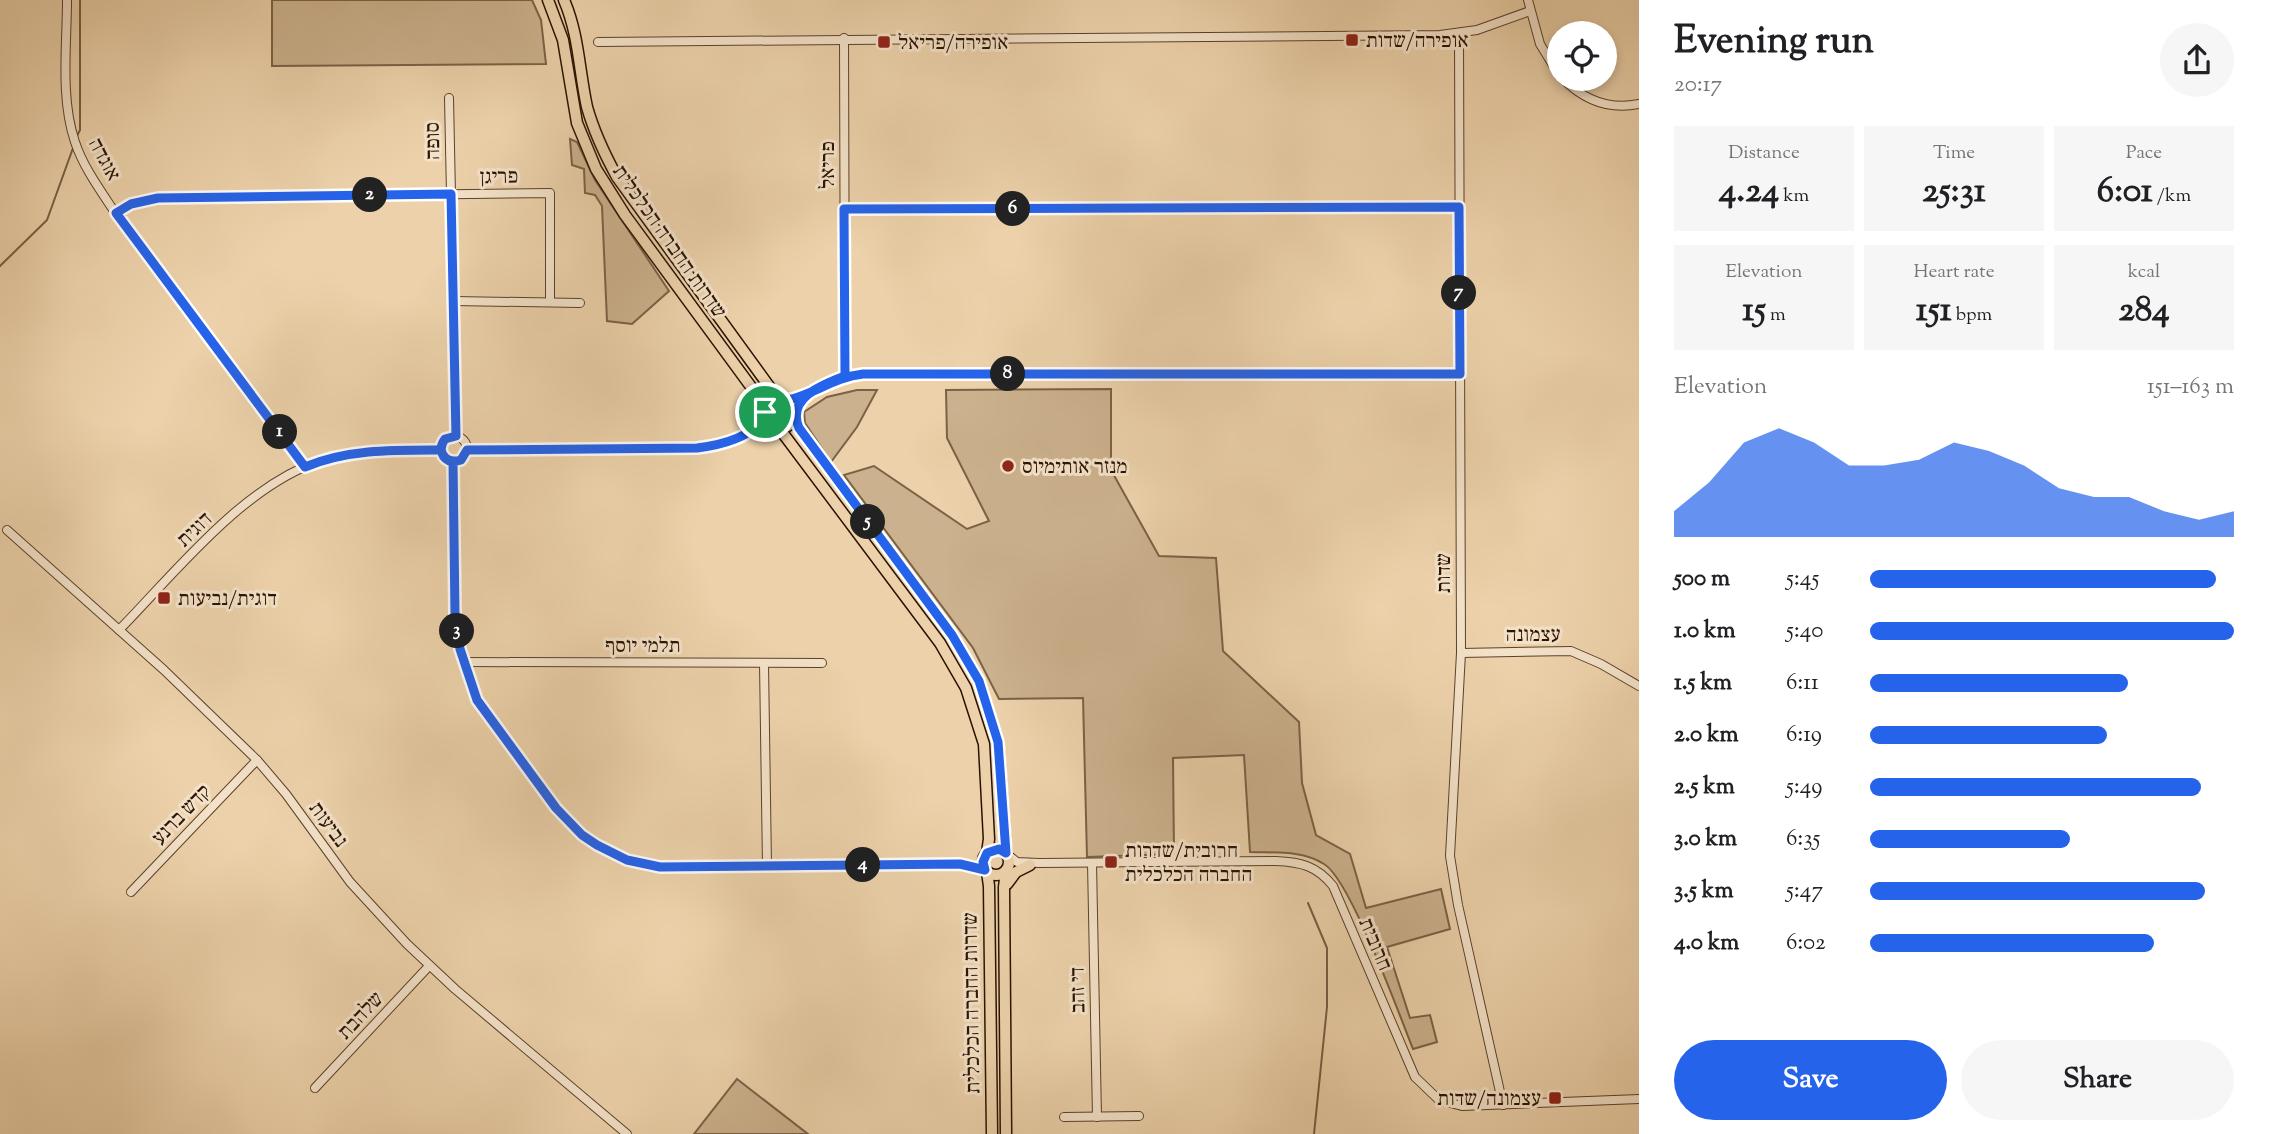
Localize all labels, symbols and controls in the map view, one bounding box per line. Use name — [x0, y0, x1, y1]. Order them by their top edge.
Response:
text: Evening run — [1674, 16, 1874, 70]
map controls — [1547, 21, 1617, 91]
button: locate — [1547, 21, 1617, 91]
button: share — [2160, 23, 2234, 97]
place label: אופירה/שדות — [1366, 27, 1469, 57]
place label: אופירה/פריאל — [898, 29, 1008, 59]
marker: אופירה/שדות — [1344, 32, 1360, 48]
marker: אופירה/פריאל — [876, 34, 892, 50]
text: 20:17 — [1674, 69, 1722, 102]
street label: סופה — [419, 122, 449, 160]
street label: אוגדה — [80, 133, 127, 187]
text: Distance — [1728, 140, 1800, 167]
text: Time — [1933, 140, 1975, 167]
text: Pace — [2126, 140, 2162, 167]
street label: פריאל — [814, 141, 844, 189]
street label: שדרות החברה הכלכלית — [604, 159, 733, 325]
street label: פריגן — [480, 163, 518, 193]
text: 4.24 — [1719, 167, 1779, 218]
text: 25:31 — [1922, 167, 1986, 218]
text: 6:01 — [2097, 167, 2153, 218]
pin: 2 — [352, 178, 388, 212]
text: 2 — [365, 181, 374, 208]
text: km — [1779, 183, 1809, 210]
text: /km — [2153, 183, 2191, 210]
pin: 6 — [996, 192, 1030, 227]
text: 6 — [1008, 195, 1017, 222]
text: Elevation — [1725, 259, 1803, 286]
text: Heart rate — [1913, 259, 1995, 286]
text: kcal — [2128, 259, 2160, 286]
pin: 7 — [1442, 276, 1476, 310]
text: 7 — [1454, 279, 1463, 306]
text: 15 — [1742, 286, 1766, 337]
text: 151 — [1916, 286, 1952, 337]
text: 284 — [2118, 286, 2170, 337]
text: m — [1766, 302, 1786, 329]
text: bpm — [1952, 302, 1992, 329]
pin: 8 — [990, 356, 1026, 392]
text: 8 — [1003, 360, 1012, 387]
text: Elevation — [1674, 371, 1767, 404]
text: 151–163 m — [2147, 371, 2234, 404]
pin — [735, 382, 795, 442]
icon: arrive — [746, 393, 784, 431]
pin: 1 — [262, 414, 298, 450]
text: 1 — [276, 418, 283, 445]
place label: מנזר אותימיוס — [1022, 453, 1128, 483]
marker: מנזר אותימיוס — [1000, 458, 1016, 474]
pin: 5 — [850, 504, 886, 540]
street label: דוגית — [171, 506, 220, 555]
text: 5 — [864, 508, 871, 535]
street label: שדות — [1430, 553, 1460, 593]
text: 500 m — [1674, 563, 1730, 596]
text: 5:45 — [1786, 563, 1819, 596]
place label: דוגית/נביעות — [178, 585, 277, 615]
marker: דוגית/נביעות — [156, 590, 172, 606]
pin: 3 — [440, 614, 475, 648]
text: 1.0 km — [1674, 615, 1736, 648]
text: 5:40 — [1786, 615, 1823, 648]
text: 3 — [453, 617, 460, 644]
street label: עצמונה — [1505, 621, 1561, 651]
street label: תלמי יוסף — [605, 632, 681, 662]
text: 1.5 km — [1674, 667, 1732, 700]
text: 6:11 — [1786, 667, 1819, 700]
text: 2.0 km — [1674, 719, 1739, 752]
text: 6:19 — [1786, 719, 1822, 752]
text: 2.5 km — [1674, 771, 1735, 804]
text: 5:49 — [1786, 771, 1822, 804]
street label: קדש ברנע — [146, 778, 219, 853]
street label: נביעות — [300, 796, 354, 854]
text: 3.0 km — [1674, 823, 1737, 856]
text: 6:35 — [1786, 823, 1820, 856]
place label: חרובית/שדרות החברה הכלכלית — [1125, 837, 1252, 891]
pin: 4 — [846, 848, 880, 882]
text: 4 — [858, 851, 867, 878]
marker: חרובית/שדרות החברה הכלכלית — [1103, 854, 1119, 870]
text: 3.5 km — [1674, 875, 1733, 908]
text: 5:47 — [1786, 875, 1823, 908]
street label: שדרות החברה הכלכלית — [956, 912, 990, 1094]
street label: חרובית — [1350, 914, 1399, 976]
text: 4.0 km — [1674, 927, 1739, 960]
text: 6:02 — [1786, 927, 1826, 960]
street label: די זהב — [1064, 967, 1094, 1013]
street label: שלהבת — [331, 985, 392, 1047]
button: Save — [1674, 1040, 1947, 1120]
button: Share — [1961, 1040, 2234, 1120]
place label: עצמונה/שדות — [1437, 1085, 1541, 1115]
marker: עצמונה/שדות — [1547, 1090, 1563, 1106]

